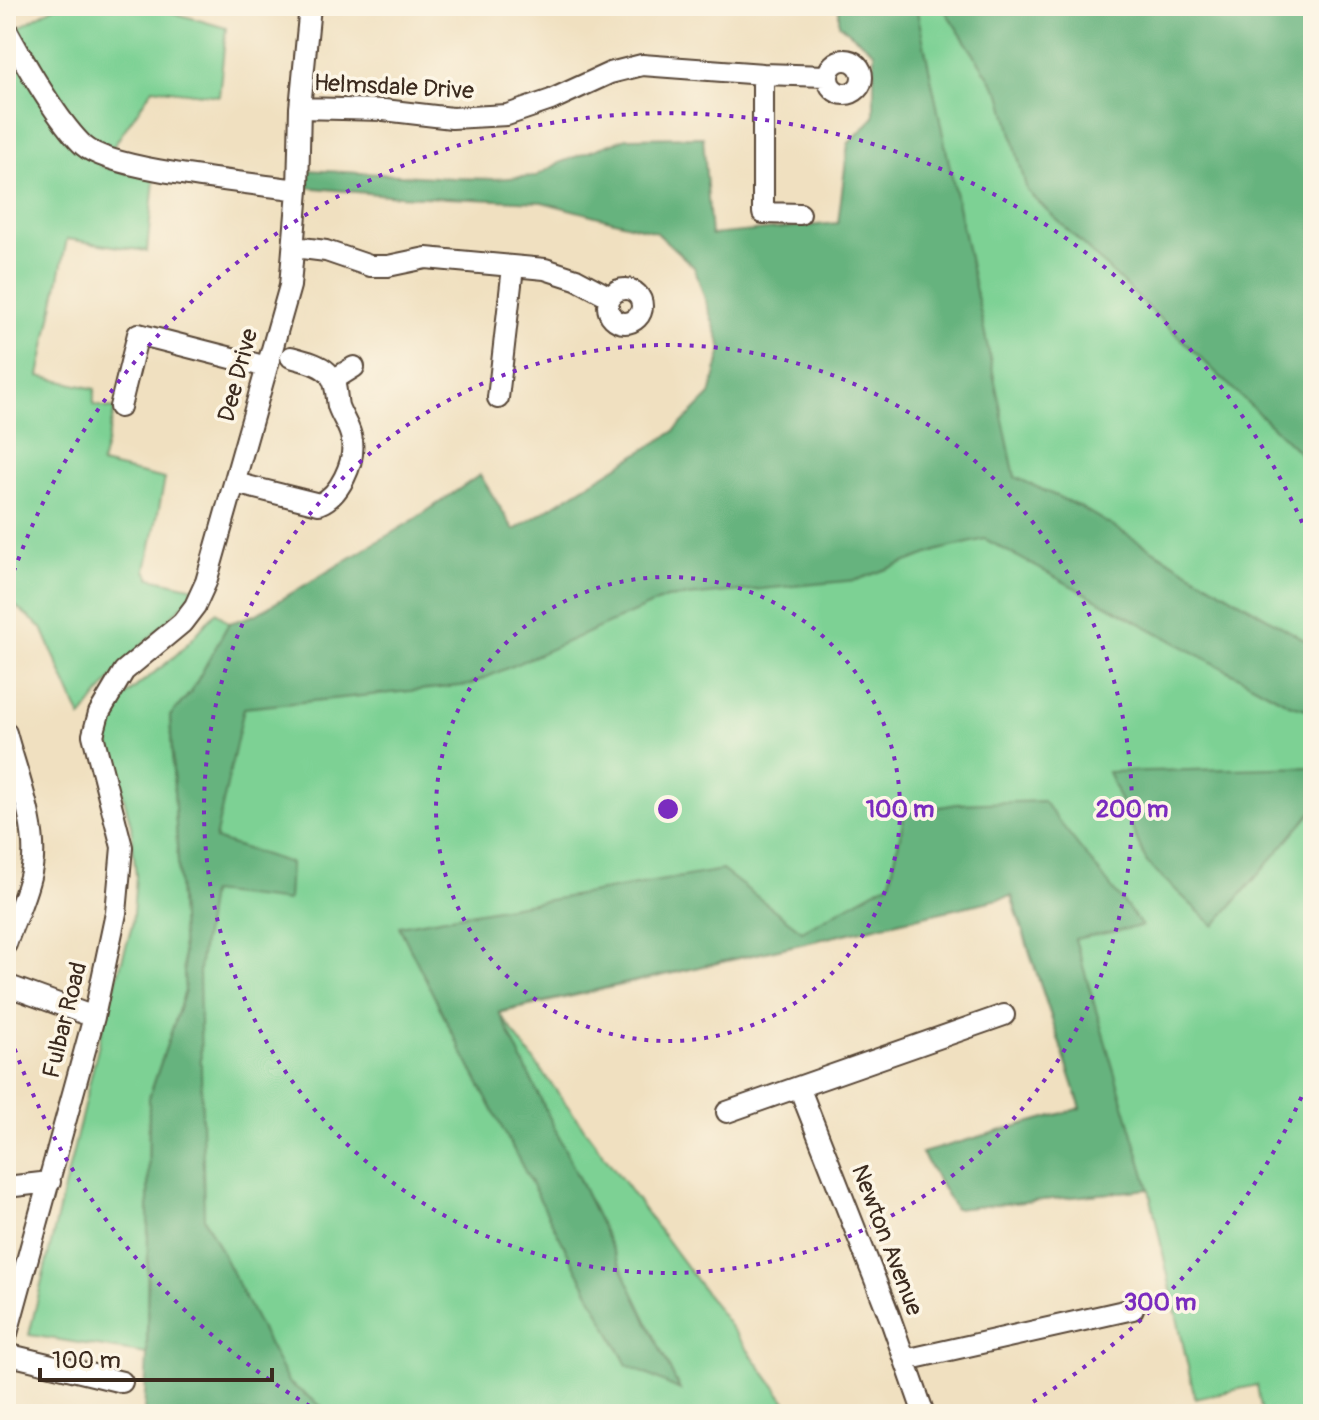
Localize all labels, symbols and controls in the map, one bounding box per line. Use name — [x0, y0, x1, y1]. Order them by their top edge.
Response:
street label: Helmsdale Drive — [313, 68, 475, 106]
street label: Dee Drive — [212, 325, 264, 425]
centre of rings — [654, 795, 682, 823]
text: 100 m — [866, 795, 934, 824]
text: 200 m — [1096, 795, 1168, 824]
street label: Fulbar Road — [37, 959, 93, 1081]
street label: Newton Avenue — [845, 1161, 929, 1320]
text: 300 m — [1124, 1288, 1196, 1317]
scale bar — [40, 1332, 272, 1382]
text: 100 m — [52, 1346, 121, 1375]

